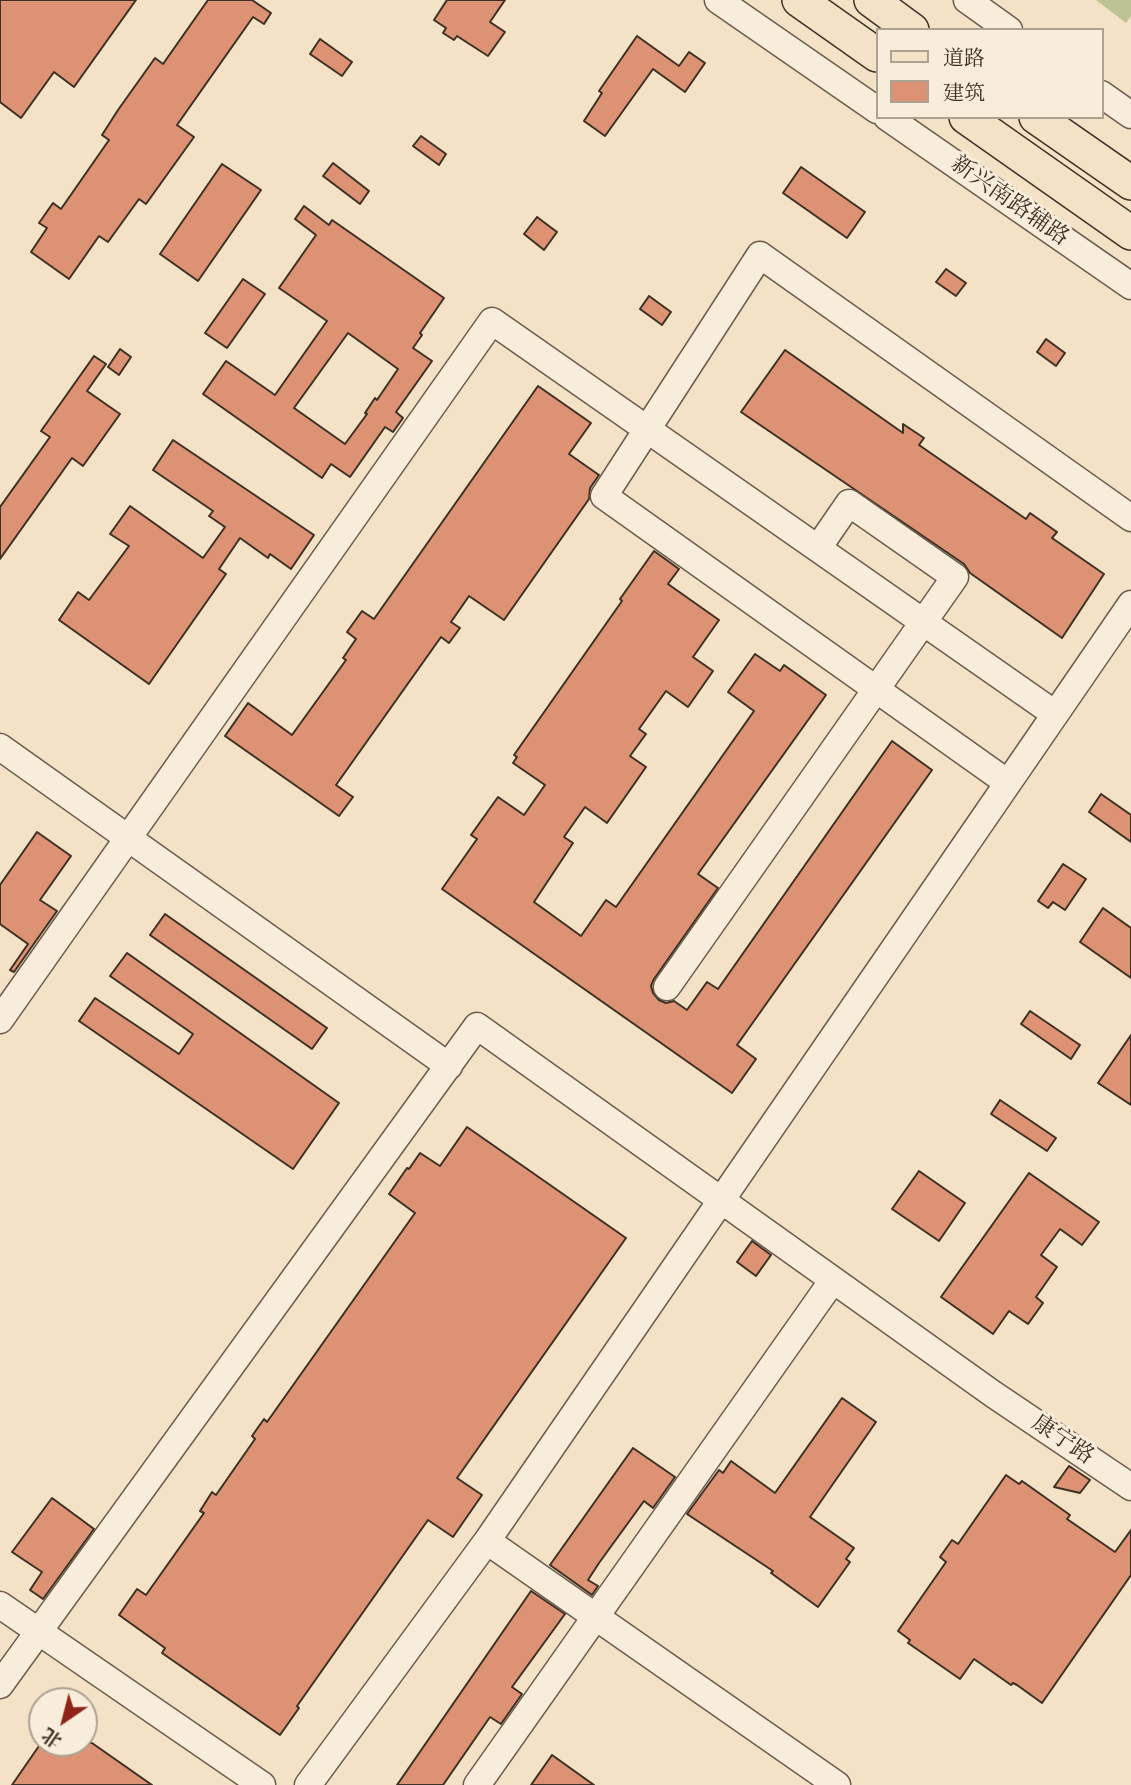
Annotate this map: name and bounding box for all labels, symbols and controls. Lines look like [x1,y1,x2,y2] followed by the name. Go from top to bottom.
[876,28,1103,119] legend
[943,45,985,72] text: 道路
[943,80,985,107] text: 建筑
[945,151,1073,253] street label: 新兴南路辅路
[1026,1410,1098,1472] street label: 康宁路
[28,1687,98,1757] north arrow
[37,1722,67,1753] text: 北

